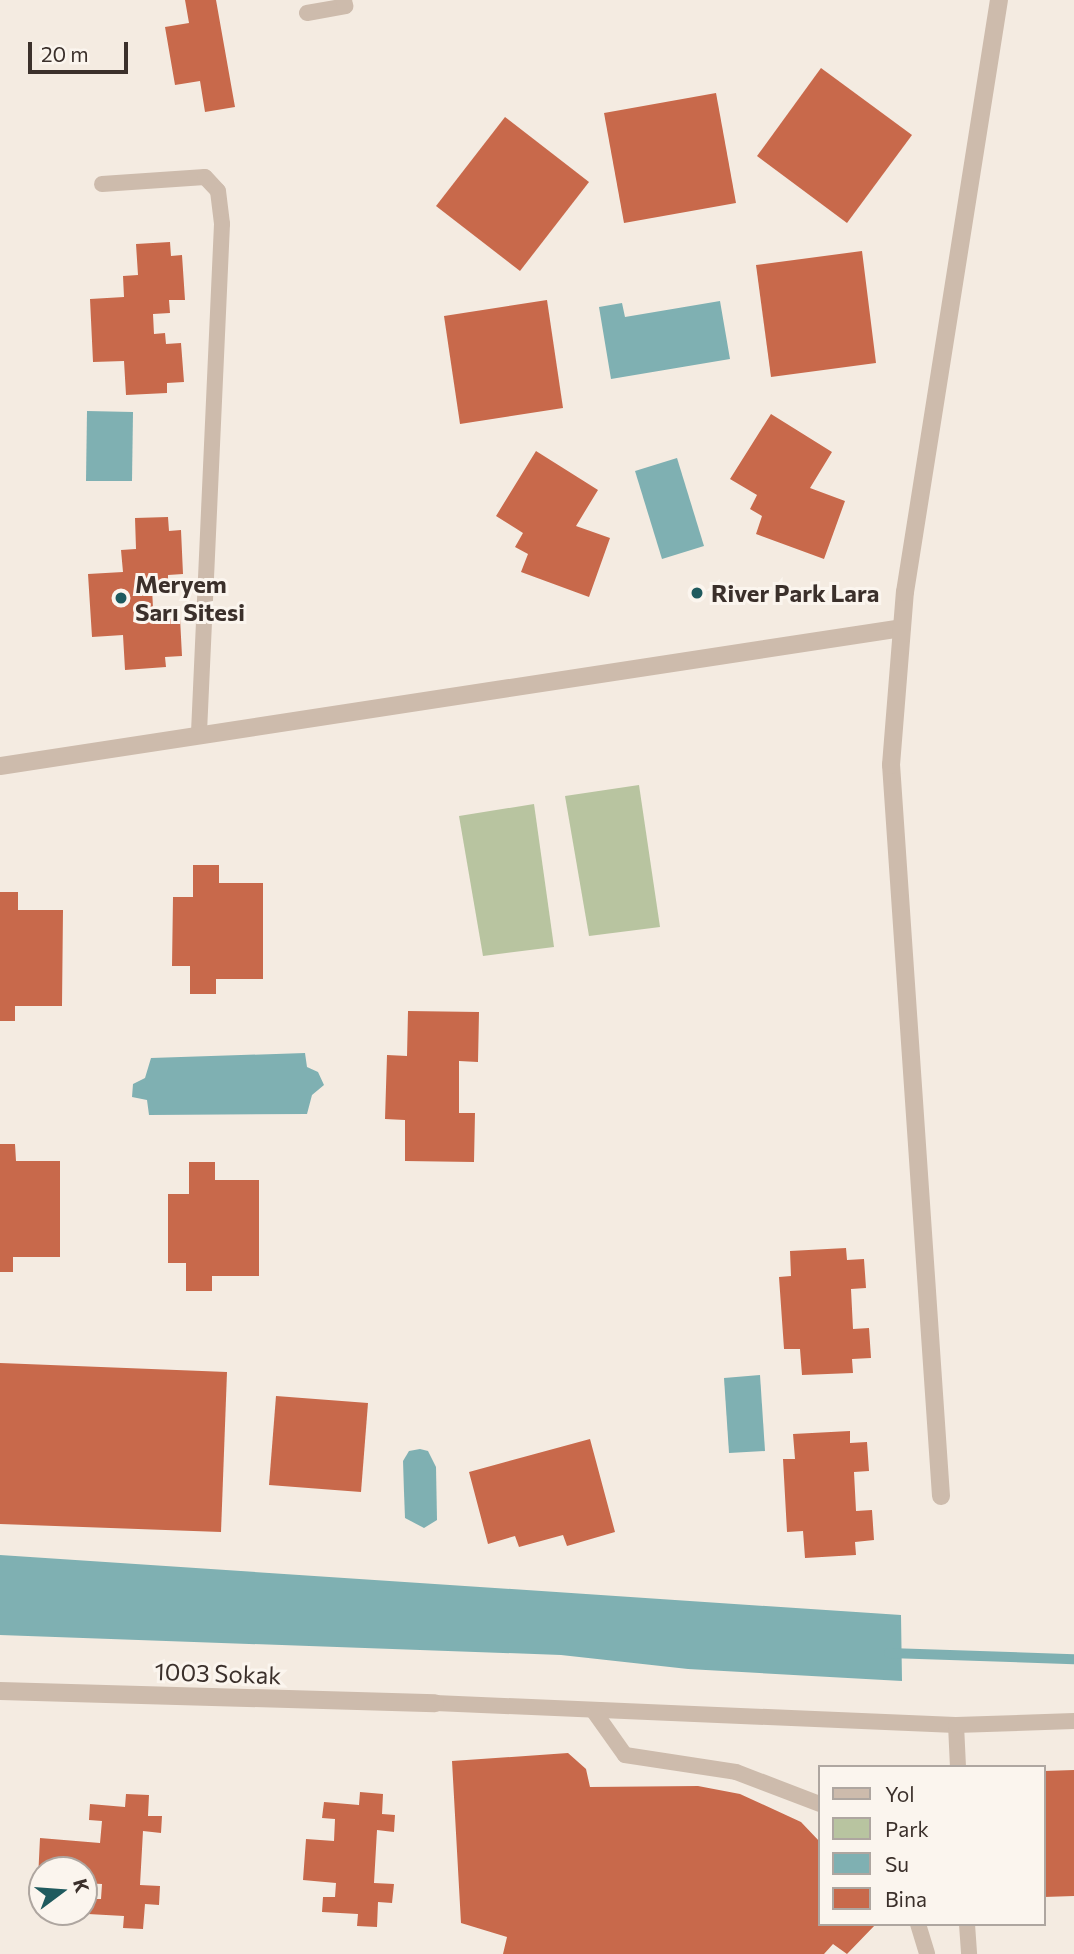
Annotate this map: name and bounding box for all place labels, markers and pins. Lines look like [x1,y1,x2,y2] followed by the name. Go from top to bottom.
[135,570,245,626] place label: Meryem Sarı Sitesi
[711,579,879,607] place label: River Park Lara
[689,585,705,601] marker: River Park Lara
[113,590,129,606] marker: Meryem Sarı Sitesi

